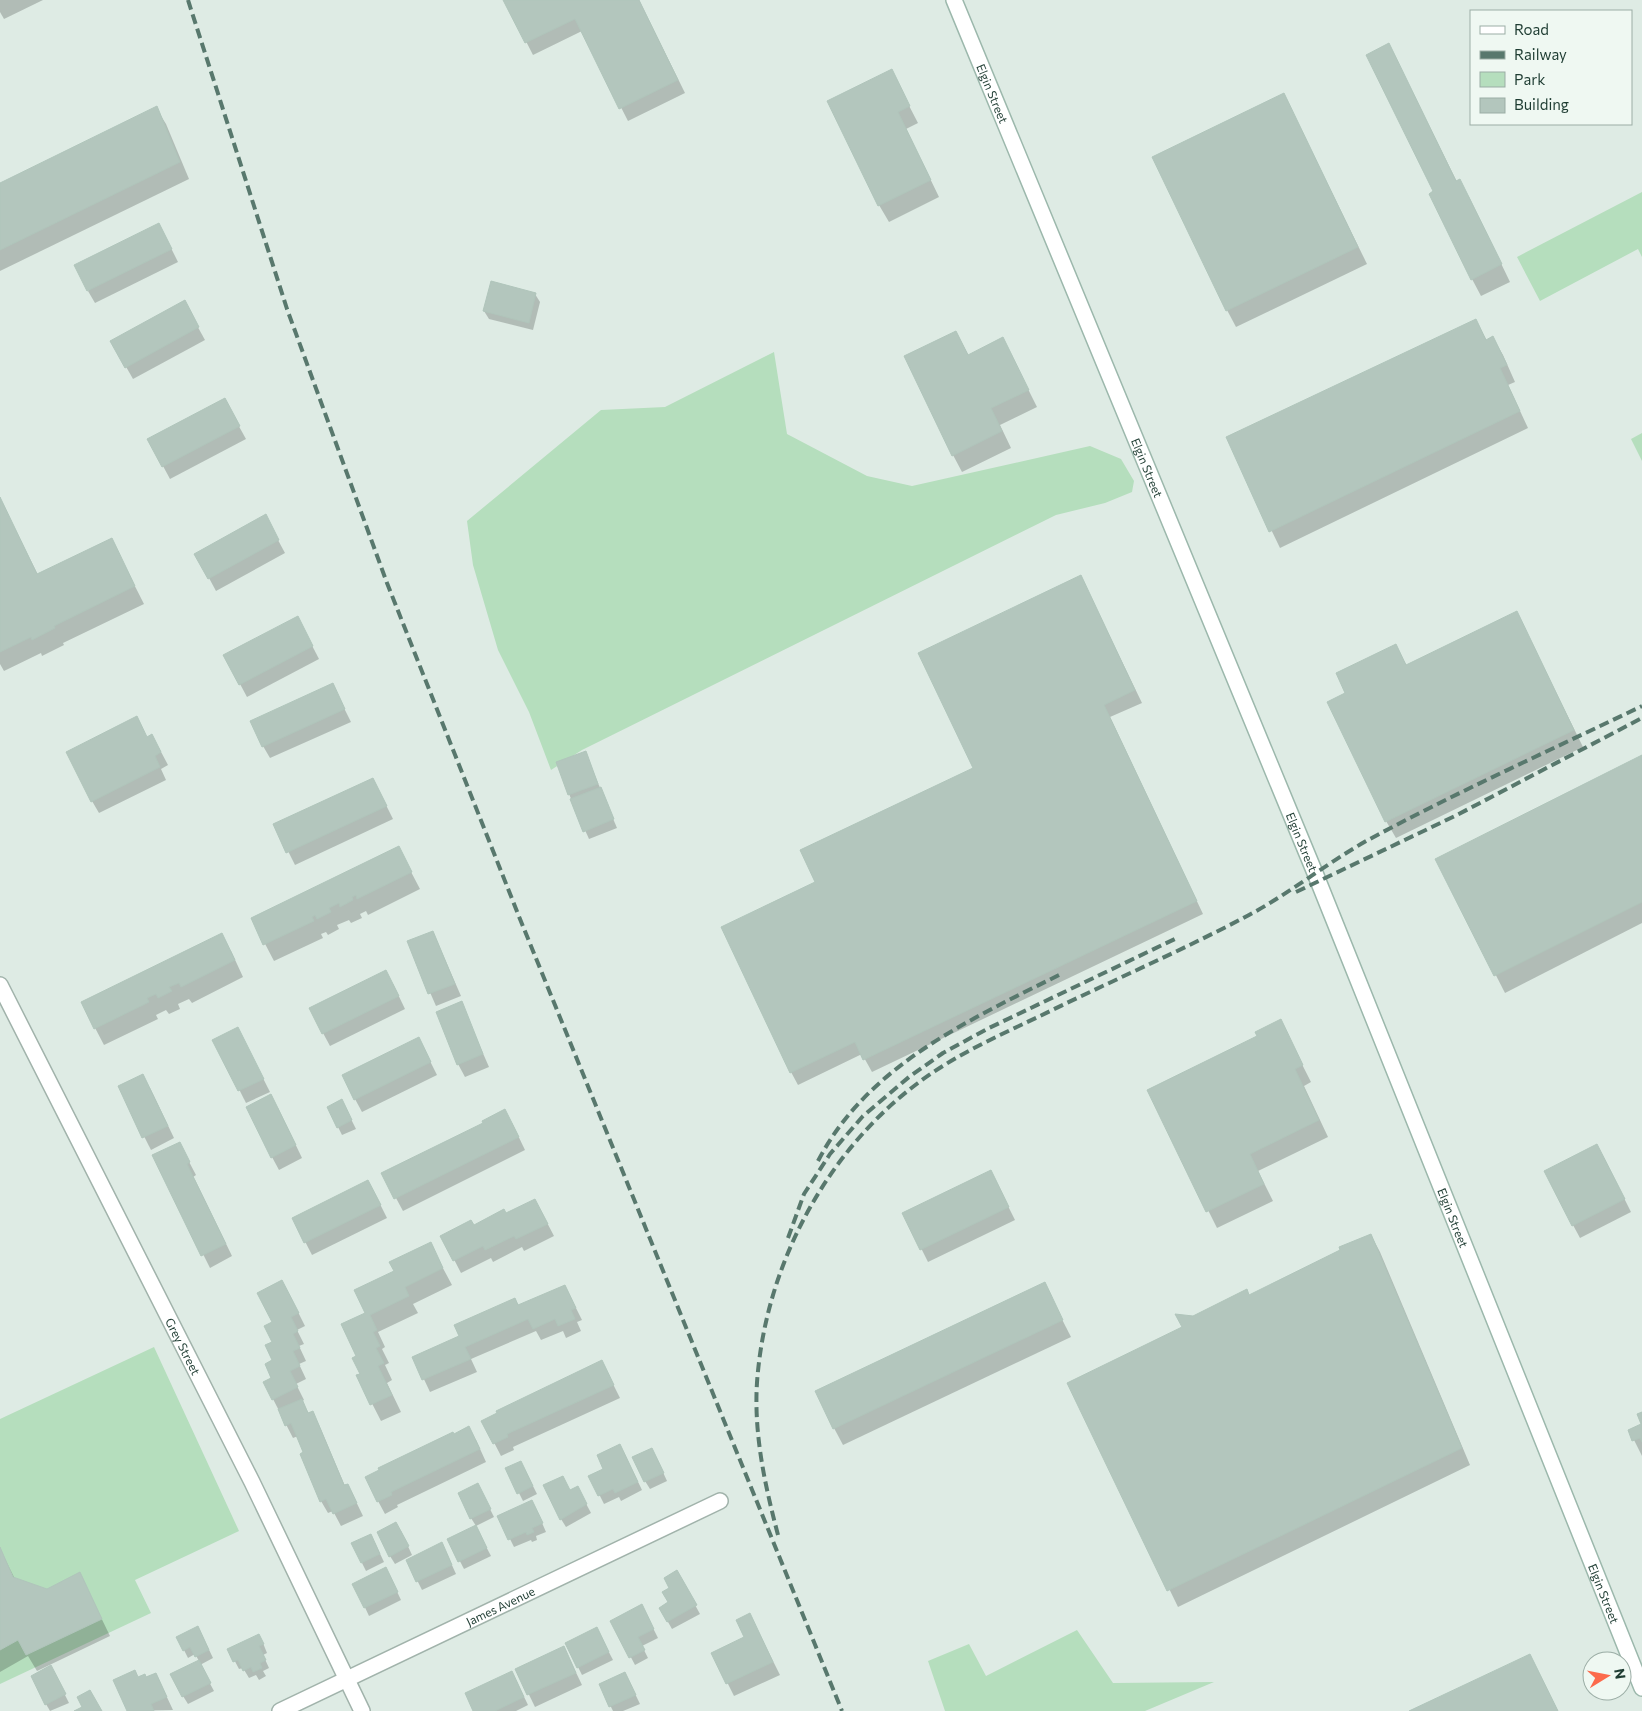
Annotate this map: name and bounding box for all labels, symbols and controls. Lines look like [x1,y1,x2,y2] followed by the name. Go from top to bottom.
[1470,10,1632,125] legend
[1514,20,1549,38] text: Road
[1514,45,1567,63] text: Railway
[974,62,1011,125] street label: Elgin Street
[1514,70,1545,88] text: Park
[1514,95,1569,113] text: Building
[1129,436,1166,499] street label: Elgin Street
[1284,810,1321,874] street label: Elgin Street
[1435,1186,1472,1249] street label: Elgin Street
[163,1315,203,1377] street label: Grey Street
[1586,1562,1622,1625] street label: Elgin Street
[464,1584,537,1629] street label: James Avenue
[1582,1651,1632,1701] north arrow
[1611,1667,1630,1680] text: N

